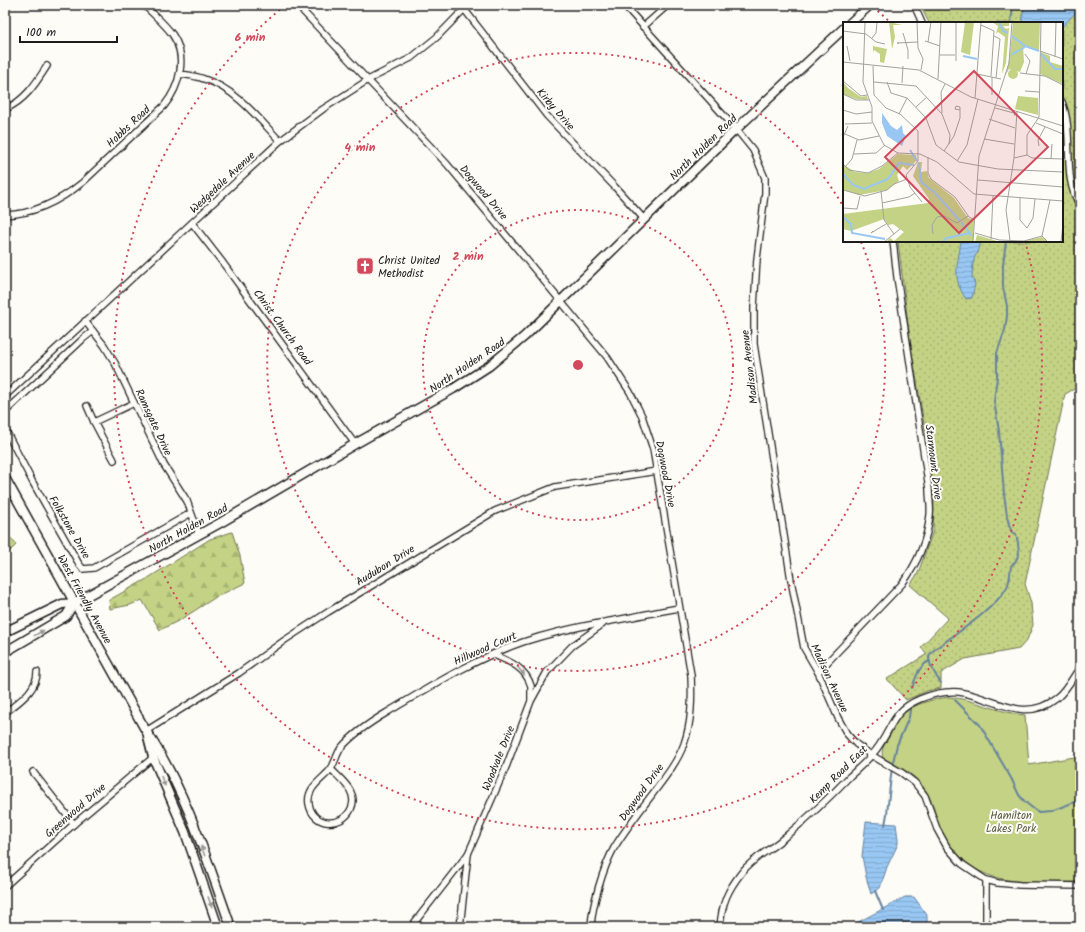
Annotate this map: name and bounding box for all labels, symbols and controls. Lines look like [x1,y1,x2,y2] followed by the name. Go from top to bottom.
[20,18,117,44] scale bar
[843,22,1063,242] inset map
[26,23,57,42] text: 100 m
[235,28,266,47] text: 6 min
[532,84,579,135] street label: Kirby Drive
[102,101,155,152] street label: Hobbs Road
[666,110,742,185] street label: North Holden Road
[345,138,376,157] text: 4 min
[186,147,260,218] street label: Wedgedale Avenue
[455,161,512,224] street label: Dogwood Drive
[452,247,484,266] text: 2 min
[378,252,440,283] place label: Christ United Methodist
[355,256,375,276] church icon: Christ United Methodist
[248,286,316,370] street label: Christ Church Road
[737,329,763,405] street label: Madison Avenue
[426,333,510,398] street label: North Holden Road
[571,358,585,372] centre of rings
[130,386,176,459] street label: Ramsgate Drive
[919,424,947,501] street label: Starmount Drive
[650,439,680,509] street label: Dogwood Drive
[44,492,95,563] street label: Folkstone Drive
[145,499,232,558] street label: North Holden Road
[352,541,419,591] street label: Audubon Drive
[52,551,116,648] street label: West Friendly Avenue
[451,627,521,671] street label: Hillwood Court
[33,629,45,636] one-way arrow
[805,641,853,716] street label: Madison Avenue
[516,666,525,676] one-way arrow
[478,723,520,794] street label: Woodvale Drive
[805,741,873,808] street label: Kemp Road East
[615,760,669,825] street label: Dogwood Drive
[160,775,166,786] one-way arrow
[41,779,110,843] street label: Greenwood Drive
[986,807,1037,838] park label: Hamilton Lakes Park
[200,844,206,856] one-way arrow
[207,897,213,909] one-way arrow

